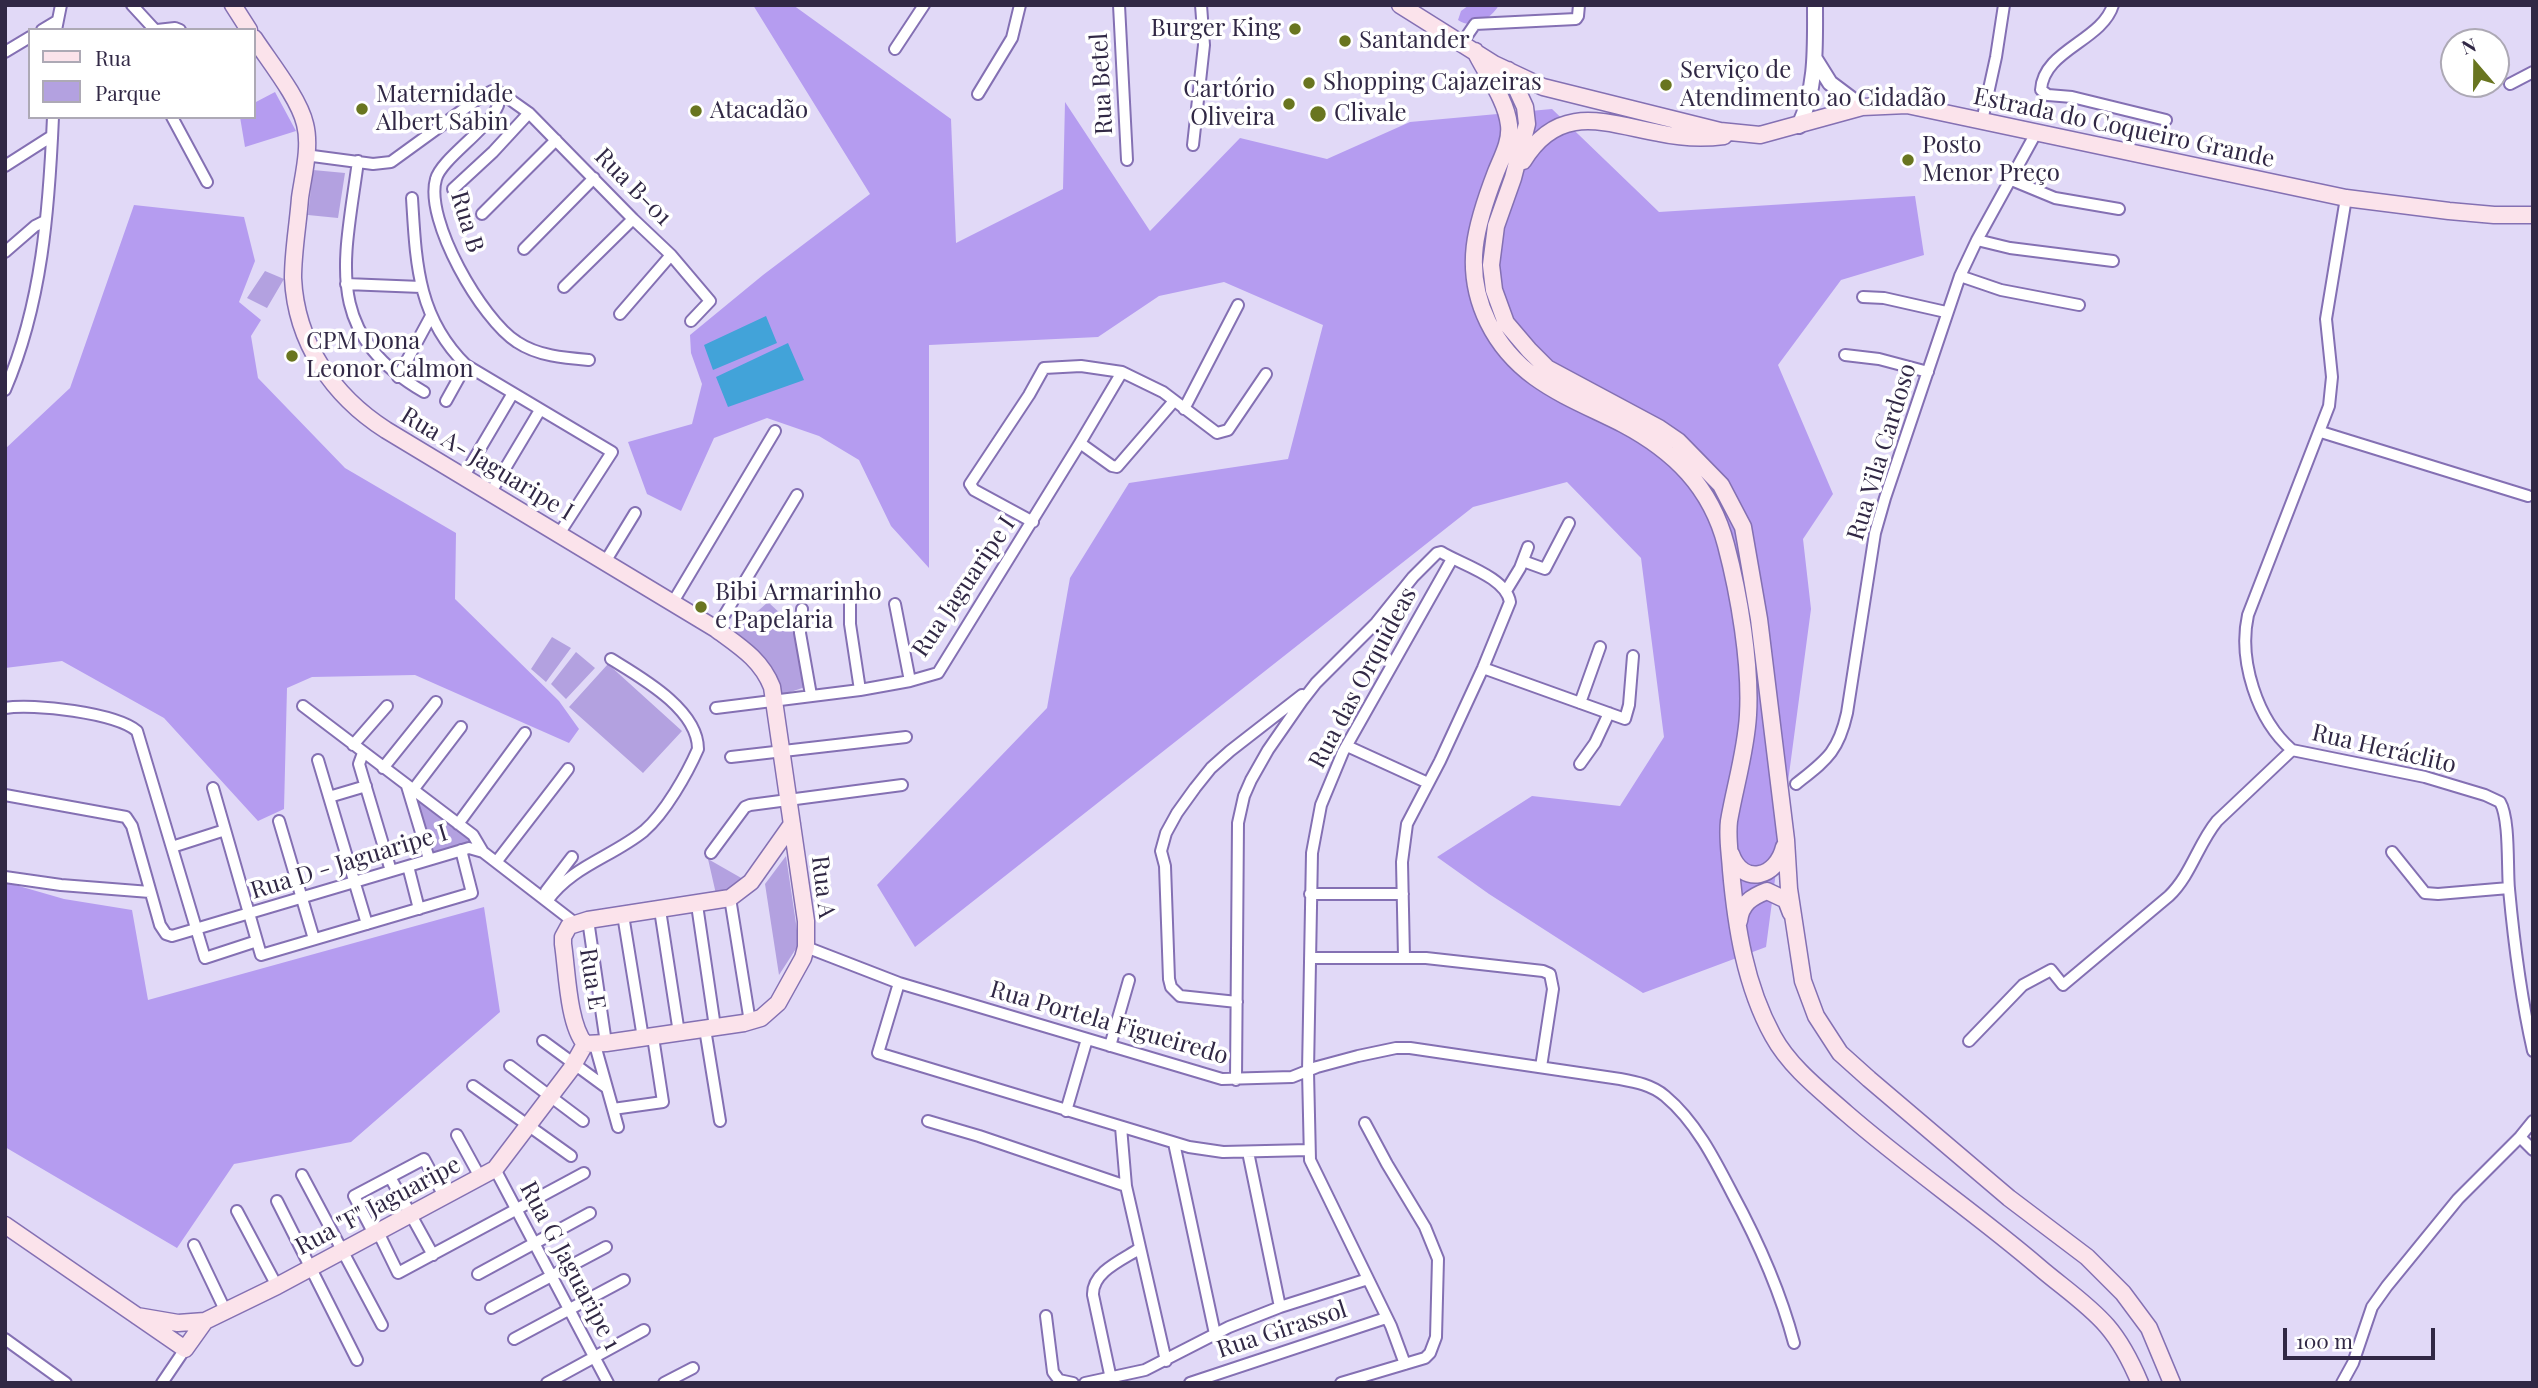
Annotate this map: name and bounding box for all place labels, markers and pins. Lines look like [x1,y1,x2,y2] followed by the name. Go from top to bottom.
[1151,15,1281,43] place label: Burger King
[1287,21,1303,37] marker: Burger King
[1359,27,1470,55] place label: Santander
[1337,33,1353,49] marker: Santander
[1680,57,1946,113] place label: Serviço de Atendimento ao Cidadão
[1323,69,1542,97] place label: Shopping Cajazeiras
[1301,75,1317,91] marker: Shopping Cajazeiras
[1183,76,1275,132] place label: Cartório Oliveira
[1658,77,1674,93] marker: Serviço de Atendimento ao Cidadão
[376,81,513,137] place label: Maternidade Albert Sabin
[1281,96,1297,112] marker: Cartório Oliveira
[710,97,808,125] place label: Atacadão
[1334,100,1407,128] place label: Clivale
[354,101,370,117] marker: Maternidade Albert Sabin
[688,103,704,119] marker: Atacadão
[1308,104,1328,124] marker: Clivale
[1922,132,2060,188] place label: Posto Menor Preço
[1900,152,1916,168] marker: Posto Menor Preço
[306,328,474,384] place label: CPM Dona Leonor Calmon
[284,348,300,364] marker: CPM Dona Leonor Calmon
[715,579,882,635] place label: Bibi Armarinho e Papelaria
[693,599,709,615] marker: Bibi Armarinho e Papelaria

